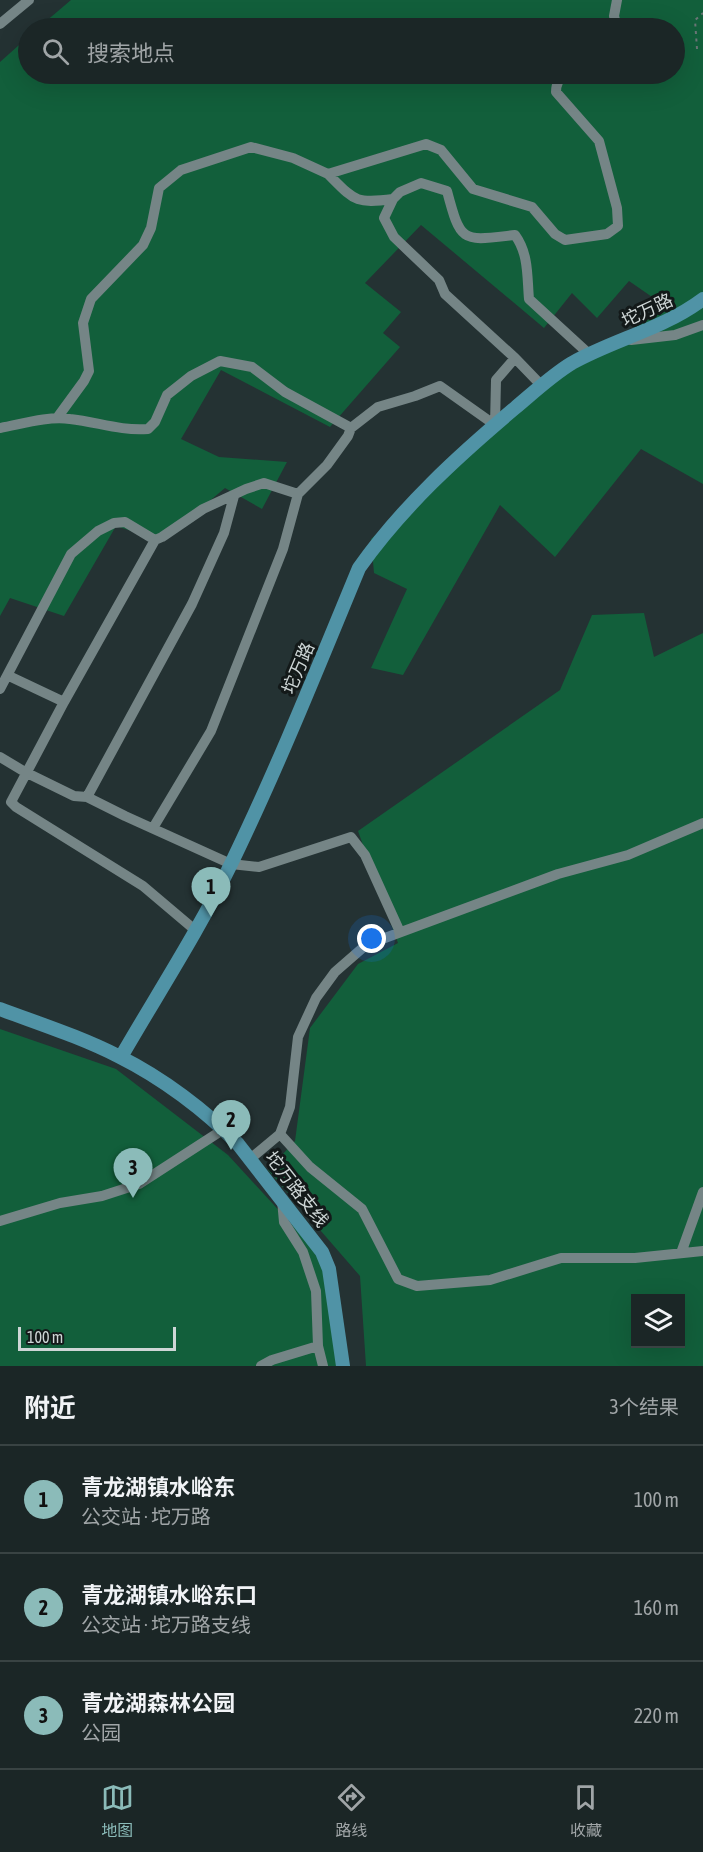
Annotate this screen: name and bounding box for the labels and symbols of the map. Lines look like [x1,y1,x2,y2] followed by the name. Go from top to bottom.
[618,289,676,331] street label: 坨万路
[278,639,318,697] street label: 坨万路
[192,868,230,917] pin: 1
[357,924,386,953] your location
[212,1100,250,1150] pin: 2
[261,1147,333,1231] street label: 坨万路支线
[114,1148,152,1198] pin: 3
[18,1324,176,1352] scale bar

